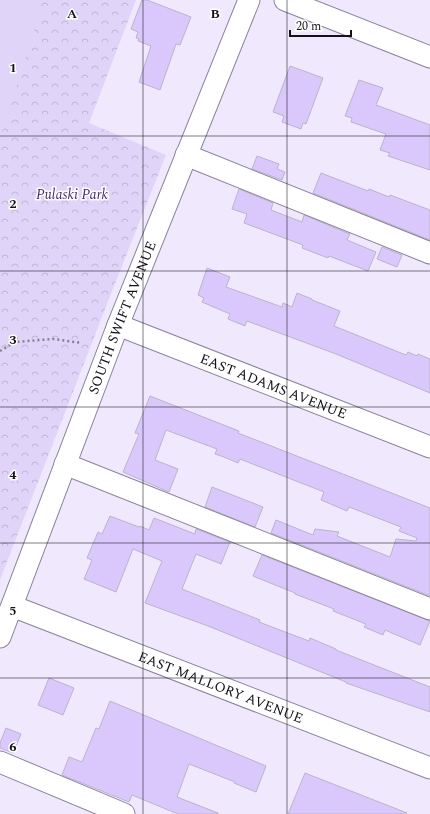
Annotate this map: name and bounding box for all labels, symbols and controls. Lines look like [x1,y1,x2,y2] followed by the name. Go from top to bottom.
[67,4,77,24] text: A
[210,4,220,24] text: B
[290,12,351,38] scale bar
[296,17,321,36] text: 20 m
[9,58,17,78] text: 1
[36,184,108,205] park label: Pulaski Park
[9,194,17,214] text: 2
[82,238,161,397] street label: SOUTH SWIFT AVENUE
[9,330,17,350] text: 3
[197,348,350,424] street label: EAST ADAMS AVENUE
[9,465,17,485] text: 4
[9,601,17,621] text: 5
[135,645,306,728] street label: EAST MALLORY AVENUE
[9,737,17,757] text: 6

